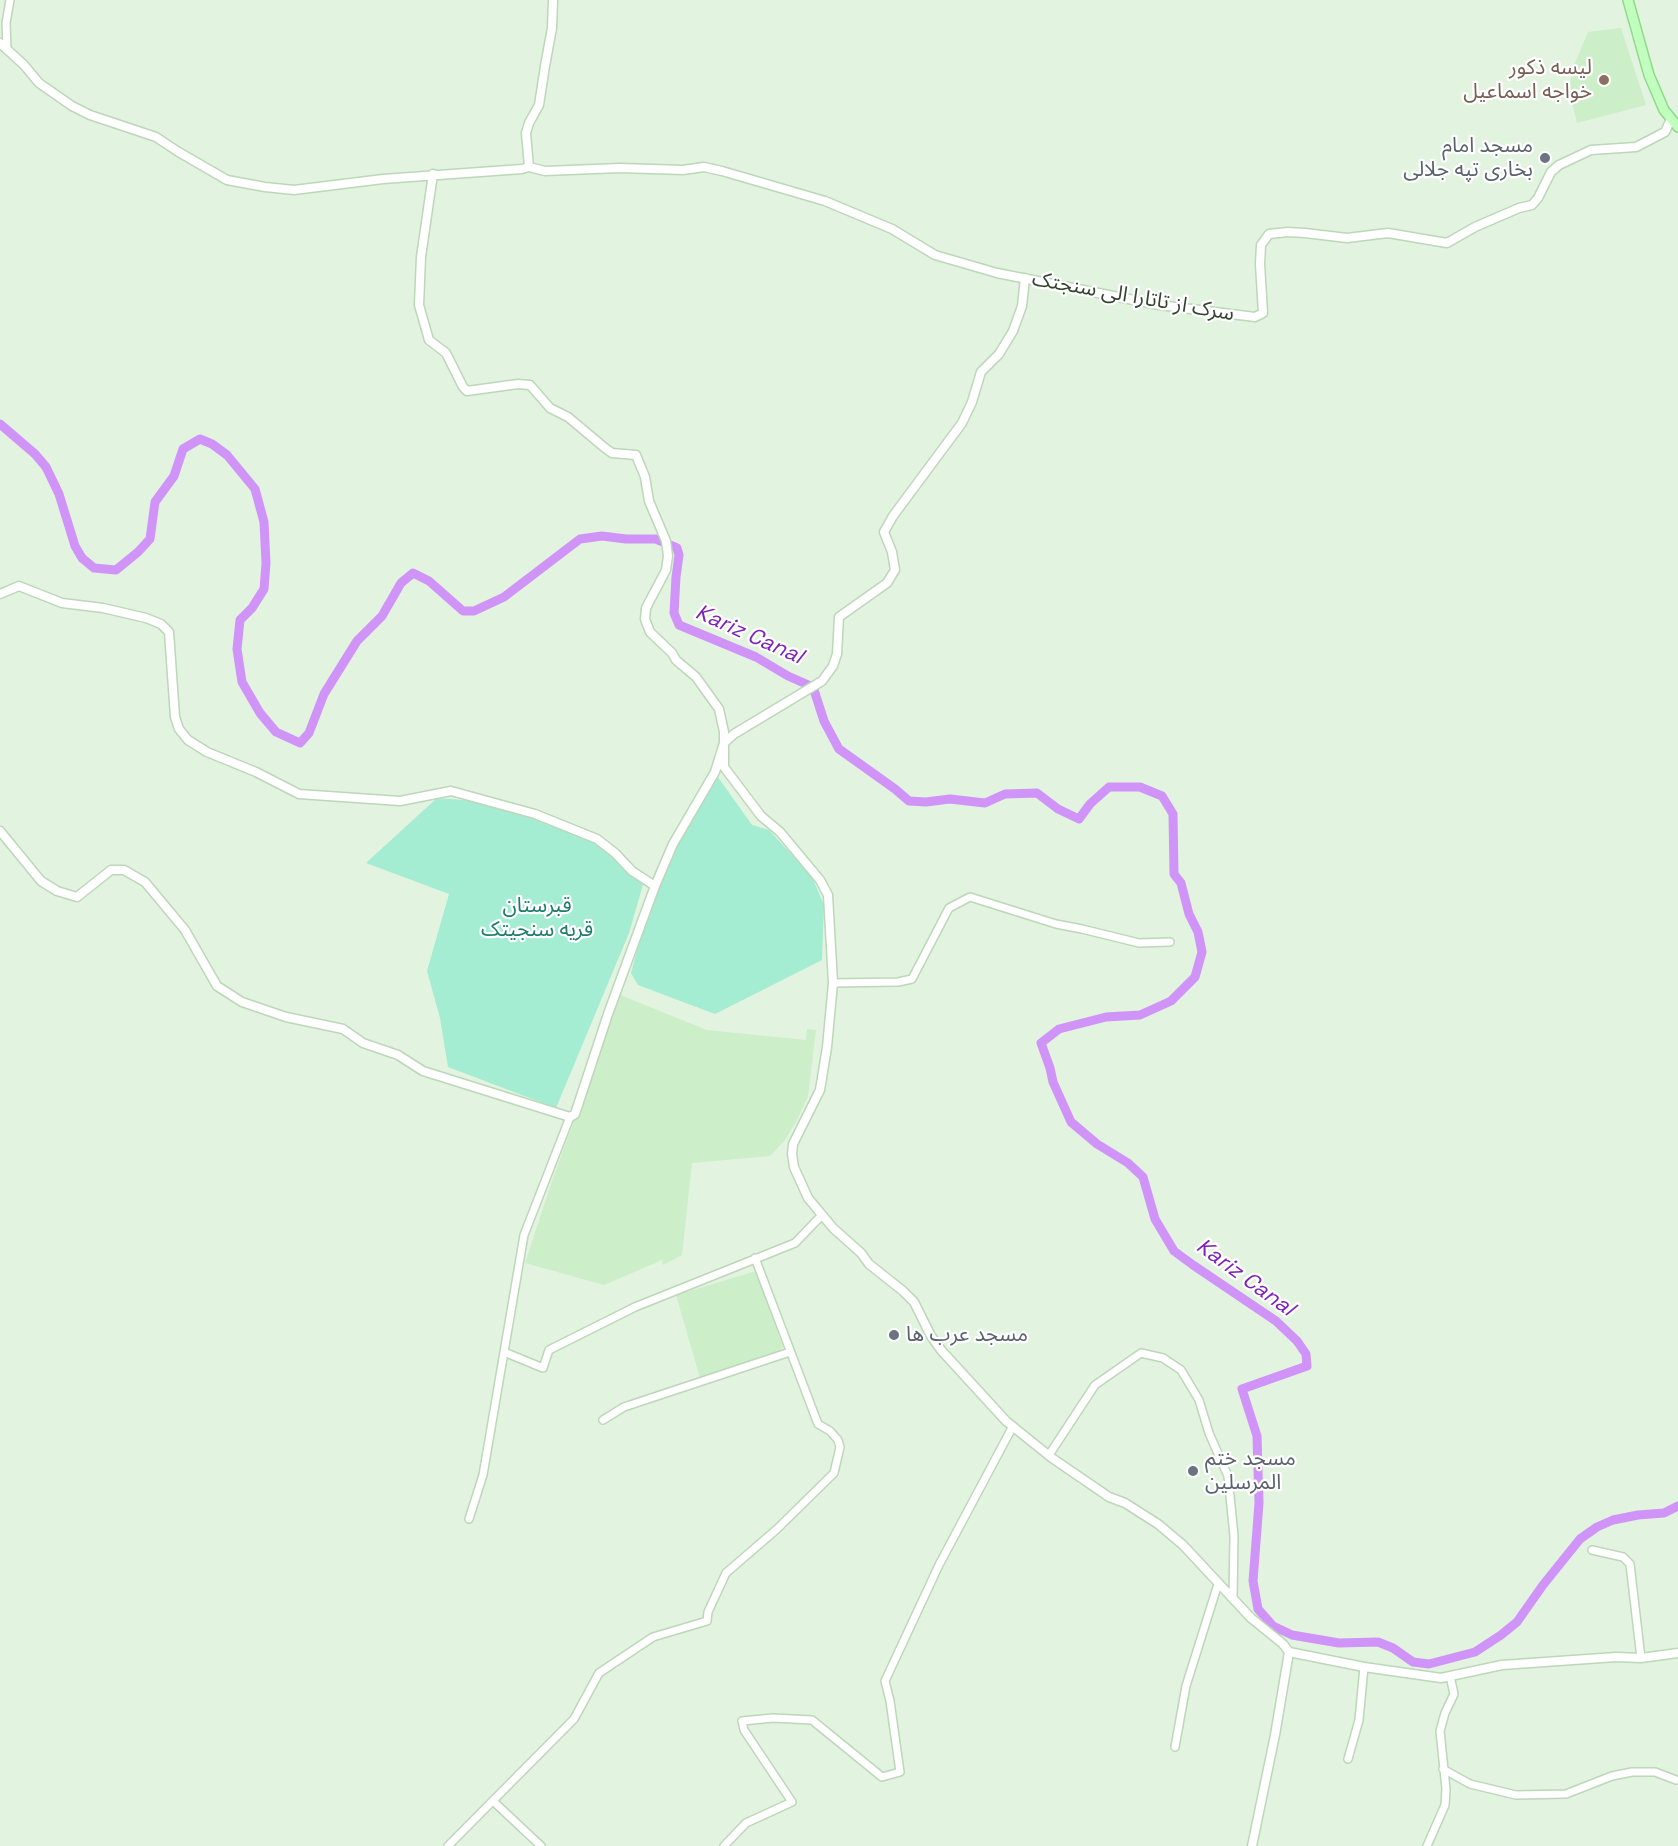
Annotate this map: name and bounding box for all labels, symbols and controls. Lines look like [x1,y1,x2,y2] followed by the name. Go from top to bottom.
[1463,55,1592,105] place label: لیسه ذکور خواجه اسماعیل
[1597,73,1611,87] marker: لیسه ذکور خواجه اسماعیل
[1403,133,1533,183] place label: مسجد امام بخاری تپه جلالی
[1538,151,1552,165] marker: مسجد امام بخاری تپه جلالی
[1030,267,1236,327] street label: سرک از تاتارا الی سنجتک
[691,600,807,670] water label: Kariz Canal
[481,893,593,943] park label: قبرستان قریه سنجیتک
[1191,1233,1299,1323] water label: Kariz Canal
[906,1322,1028,1348] place label: مسجد عرب ها
[887,1328,901,1342] marker: مسجد عرب ها
[1205,1446,1296,1496] place label: مسجد ختم المرسلین
[1186,1464,1200,1478] marker: مسجد ختم المرسلین

